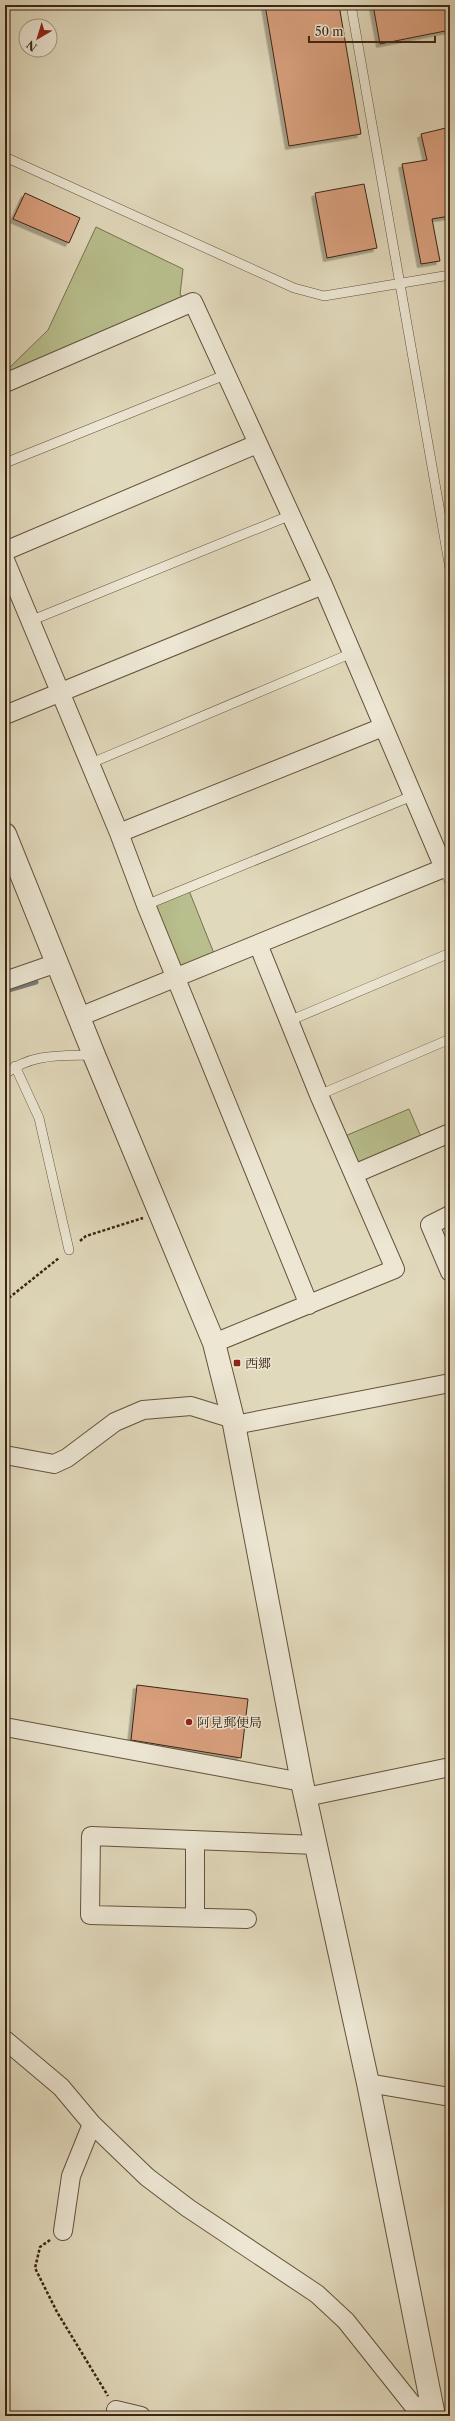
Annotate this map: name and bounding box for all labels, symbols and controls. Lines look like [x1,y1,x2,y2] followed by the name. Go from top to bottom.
[18,18,58,58] north arrow
[309,18,435,44] scale bar
[315,24,344,39] text: 50 m
[23,37,40,54] text: N
[245,1355,271,1371] place label: 西郷
[232,1358,242,1368] marker: 西郷
[197,1714,262,1730] place label: 阿見郵便局
[184,1717,194,1727] marker: 阿見郵便局

